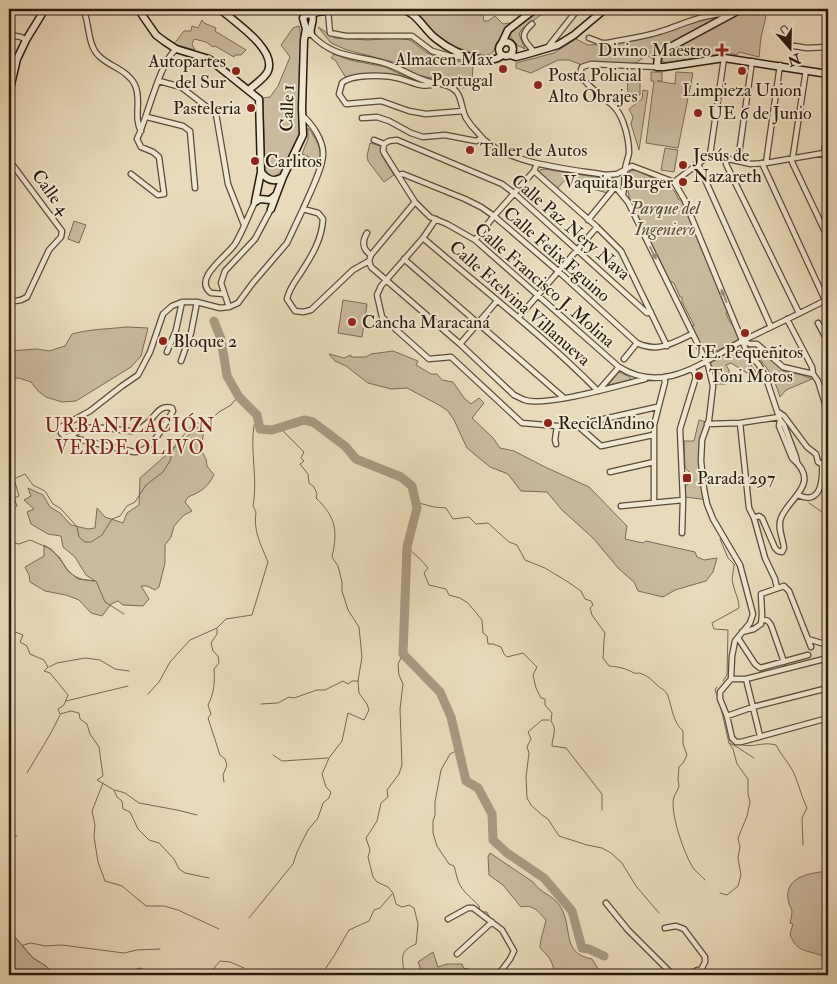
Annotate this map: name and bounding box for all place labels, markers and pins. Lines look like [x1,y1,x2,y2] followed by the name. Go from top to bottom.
[598,39,711,62] place label: Divino Maestro
[715,43,729,57] marker: Divino Maestro
[394,48,493,92] place label: Almacen Max Portugal
[147,50,226,94] place label: Autopartes del Sur
[497,63,509,75] marker: Almacen Max Portugal
[547,64,642,108] place label: Posta Policial Alto Obrajes
[230,65,242,77] marker: Autopartes del Sur
[736,65,748,77] marker: Limpieza Union
[532,79,544,91] marker: Posta Policial Alto Obrajes
[682,79,802,102] place label: Limpieza Union
[173,97,242,120] place label: Pasteleria
[245,102,257,114] marker: Pasteleria
[708,102,812,125] place label: UE 6 de Junio
[692,107,704,119] marker: UE 6 de Junio
[480,139,587,162] place label: Taller de Autos
[464,144,476,156] marker: Taller de Autos
[692,144,762,188] place label: Jesús de Nazareth
[265,150,322,173] place label: Carlitos
[249,155,261,167] marker: Carlitos
[677,159,689,171] marker: Jesús de Nazareth
[563,171,673,194] place label: Vaquita Burger
[677,176,689,188] marker: Vaquita Burger
[362,311,490,334] place label: Cancha Maracaná
[346,316,358,328] marker: Cancha Maracaná
[739,327,751,339] marker: U.E. Pequeñitos
[173,330,237,353] place label: Bloque 2
[157,335,169,347] marker: Bloque 2
[687,341,803,364] place label: U.E. Pequeñitos
[709,365,793,388] place label: Toni Motos
[693,370,705,382] marker: Toni Motos
[558,412,655,435] place label: ReciclAndino
[542,417,554,429] marker: ReciclAndino
[697,467,775,490] place label: Parada 297
[681,472,693,484] marker: Parada 297

